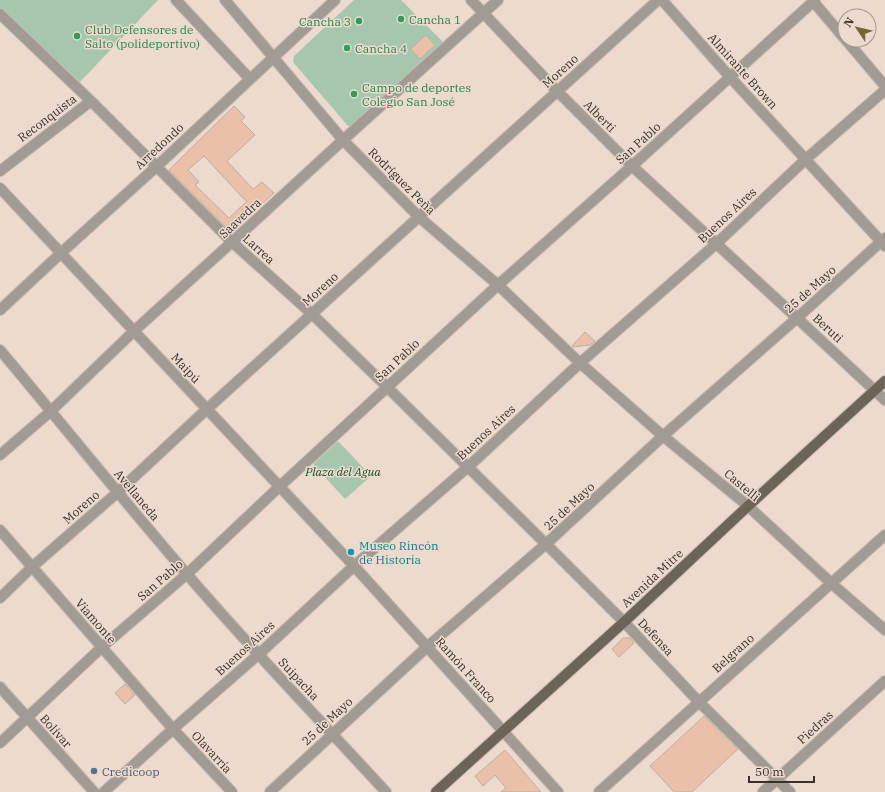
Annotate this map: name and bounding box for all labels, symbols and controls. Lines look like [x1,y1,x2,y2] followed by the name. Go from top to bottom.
[837,8,877,48] north arrow
[409,12,461,27] place label: Cancha 1
[299,14,351,29] place label: Cancha 3
[396,14,406,24] marker: Cancha 1
[841,14,857,30] text: N
[354,16,364,26] marker: Cancha 3
[85,22,200,51] place label: Club Defensores de Salto (polideportivo)
[705,30,781,112] street label: Almirante Brown
[72,31,82,41] marker: Club Defensores de Salto (polideportivo)
[355,41,407,56] place label: Cancha 4
[342,43,352,53] marker: Cancha 4
[539,51,581,91] street label: Moreno
[362,80,471,109] place label: Campo de deportes Colegio San José
[349,89,359,99] marker: Campo de deportes Colegio San José
[15,91,80,145] street label: Reconquista
[581,97,619,135] street label: Alberti
[131,119,187,172] street label: Arredondo
[612,119,664,167] street label: San Pablo
[365,144,439,218] street label: Rodríguez Peña
[695,184,759,246] street label: Buenos Aires
[216,194,264,241] street label: Saavedra
[240,231,278,267] street label: Larrea
[781,262,839,316] street label: 25 de Mayo
[299,269,341,309] street label: Moreno
[810,310,846,346] street label: Beruti
[372,335,423,384] street label: San Pablo
[168,350,204,387] street label: Maipú
[454,401,518,463] street label: Buenos Aires
[304,464,381,479] park label: Plaza del Agua
[111,466,163,524] street label: Avellaneda
[721,466,763,504] street label: Castelli
[541,479,598,533] street label: 25 de Mayo
[60,487,102,527] street label: Moreno
[359,538,439,567] place label: Museo Rincón de Historia
[618,546,686,610] street label: Avenida Mitre
[346,547,356,557] marker: Museo Rincón de Historia
[134,556,186,604] street label: San Pablo
[72,595,120,647] street label: Viamonte
[635,615,677,659] street label: Defensa
[212,617,278,678] street label: Buenos Aires
[709,630,757,676] street label: Belgrano
[433,634,499,706] street label: Ramón Franco
[276,655,323,704] street label: Suipacha
[299,694,356,748] street label: 25 de Mayo
[794,707,836,747] street label: Piedras
[37,711,76,752] street label: Bolívar
[189,728,236,777] street label: Olavarría
[749,758,814,784] scale bar
[102,764,160,779] place label: Credicoop
[755,764,784,779] text: 50 m
[89,766,99,776] marker: Credicoop

